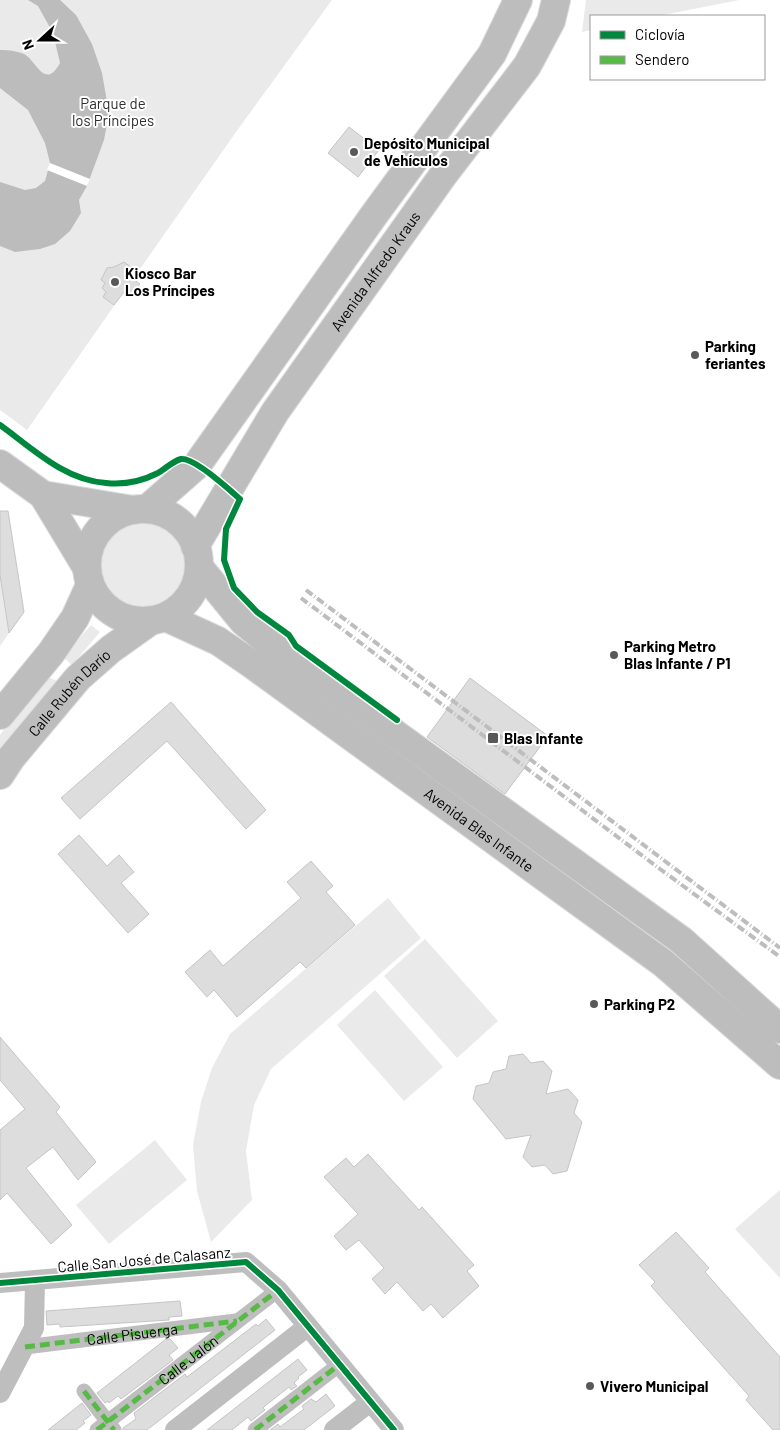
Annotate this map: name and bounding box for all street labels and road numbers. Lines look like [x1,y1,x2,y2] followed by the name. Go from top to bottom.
[326,208,424,334] street label: Avenida Alfredo Kraus
[24,645,114,740] street label: Calle Rubén Darío
[421,784,538,875] street label: Avenida Blas Infante
[57,1242,232,1276] street label: Calle San José de Calasanz
[86,1319,179,1348] street label: Calle Pisuerga
[155,1331,221,1388] street label: Calle Jalón

